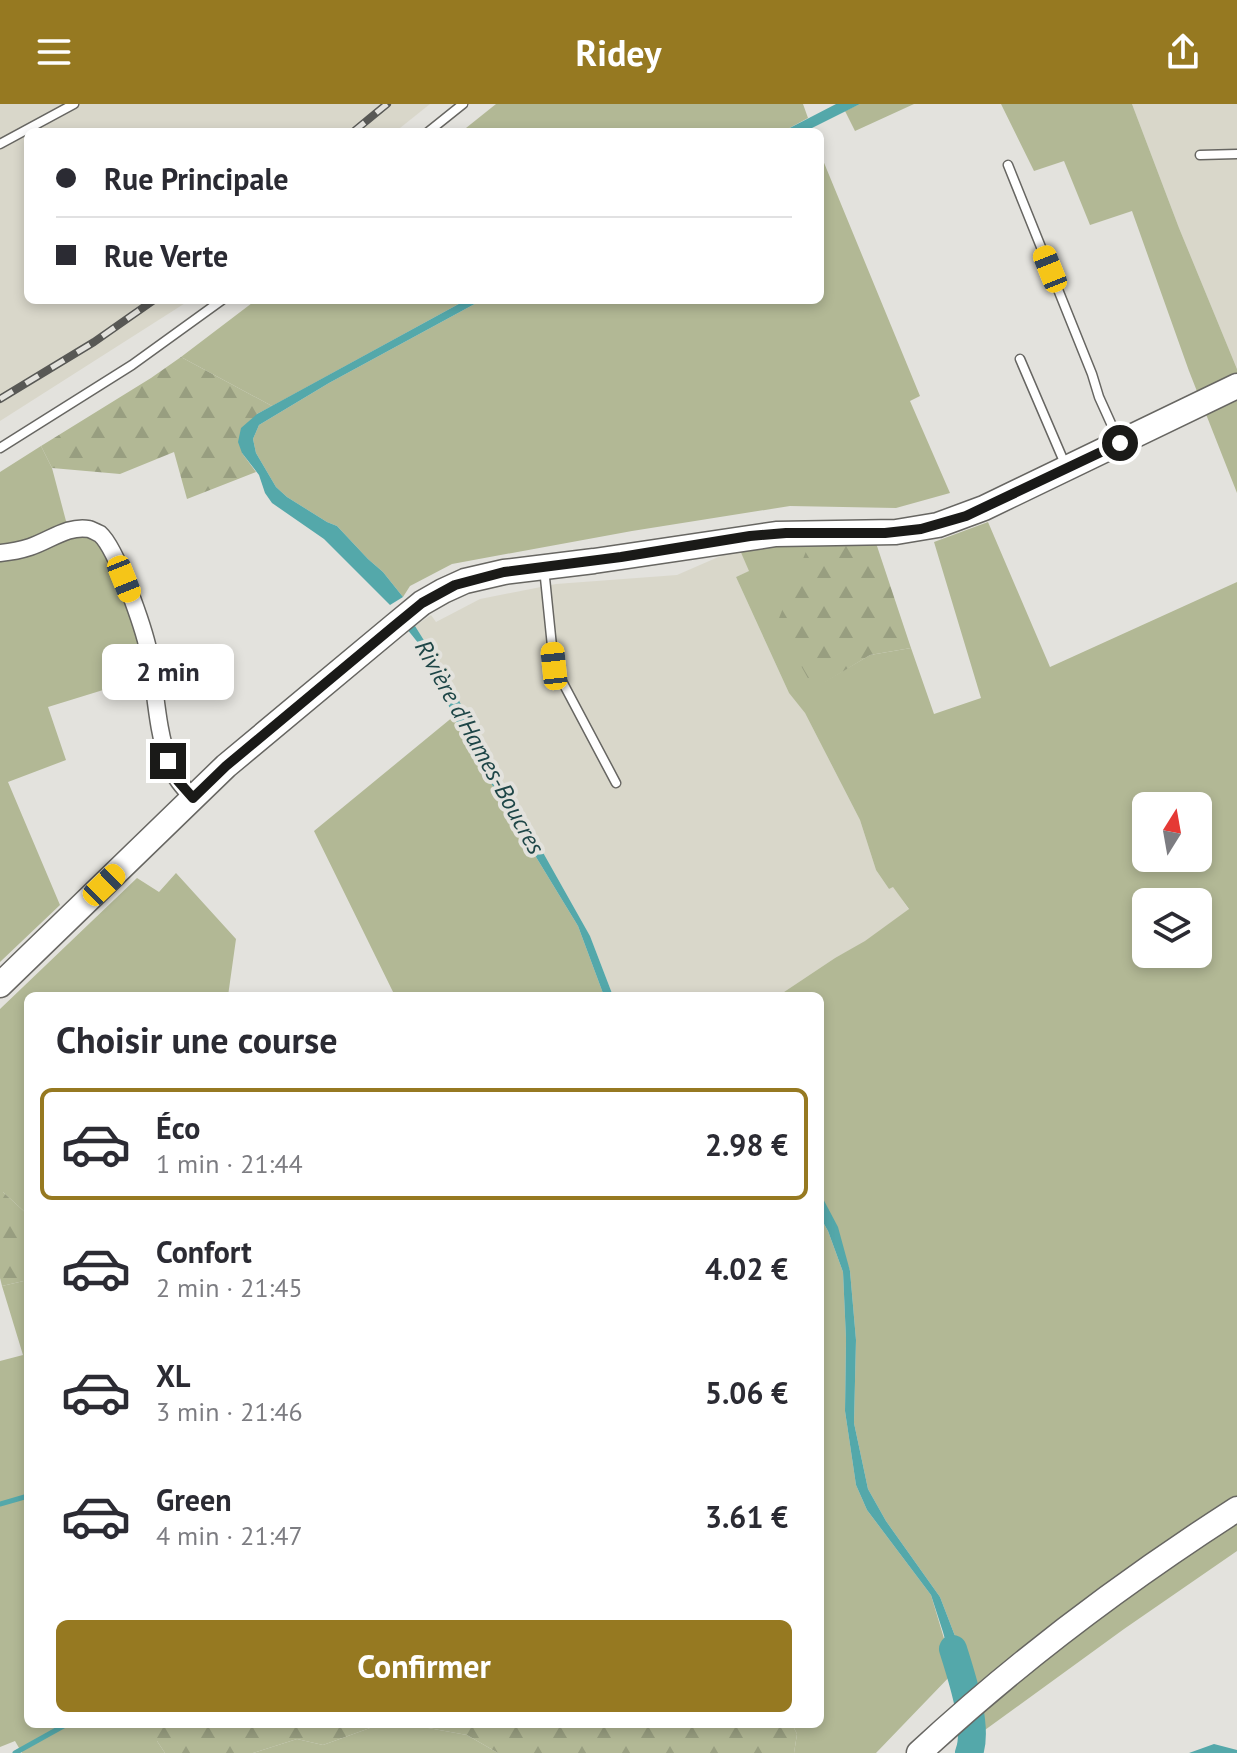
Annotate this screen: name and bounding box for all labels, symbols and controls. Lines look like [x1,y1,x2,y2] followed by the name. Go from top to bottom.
[576,29,661,76] text: Ridey
[32,30,76,74] icon: menu
[1161,30,1205,74] icon: share
[104,159,288,198] text: Rue Principale
[104,236,228,275] text: Rue Verte
[1030,242,1070,296] car
[1102,425,1138,461] route start
[104,552,144,606] car
[408,634,552,860] water label: Rivière d'Hames-Boucres
[540,641,568,691] car
[102,645,234,701] callout: 2 min
[136,655,200,688] text: 2 min
[150,743,186,779] route end
[1132,792,1212,872] north arrow
[1132,792,1212,968] map controls
[78,860,130,910] car
[1132,888,1212,968] button: layers
[56,1016,338,1063] text: Choisir une course
[60,1108,132,1180] icon: car
[156,1108,200,1147] text: Éco
[705,1125,788,1164] text: 2.98 €
[156,1147,303,1180] text: 1 min · 21:44
[60,1232,132,1304] icon: car
[156,1232,252,1271] text: Confort
[705,1249,788,1288] text: 4.02 €
[156,1271,303,1304] text: 2 min · 21:45
[60,1356,132,1428] icon: car
[156,1356,190,1395] text: XL
[705,1373,788,1412] text: 5.06 €
[156,1395,303,1428] text: 3 min · 21:46
[60,1480,132,1552] icon: car
[156,1480,231,1519] text: Green
[705,1497,788,1536] text: 3.61 €
[156,1519,303,1552] text: 4 min · 21:47
[56,1620,792,1712] button: Confirmer

